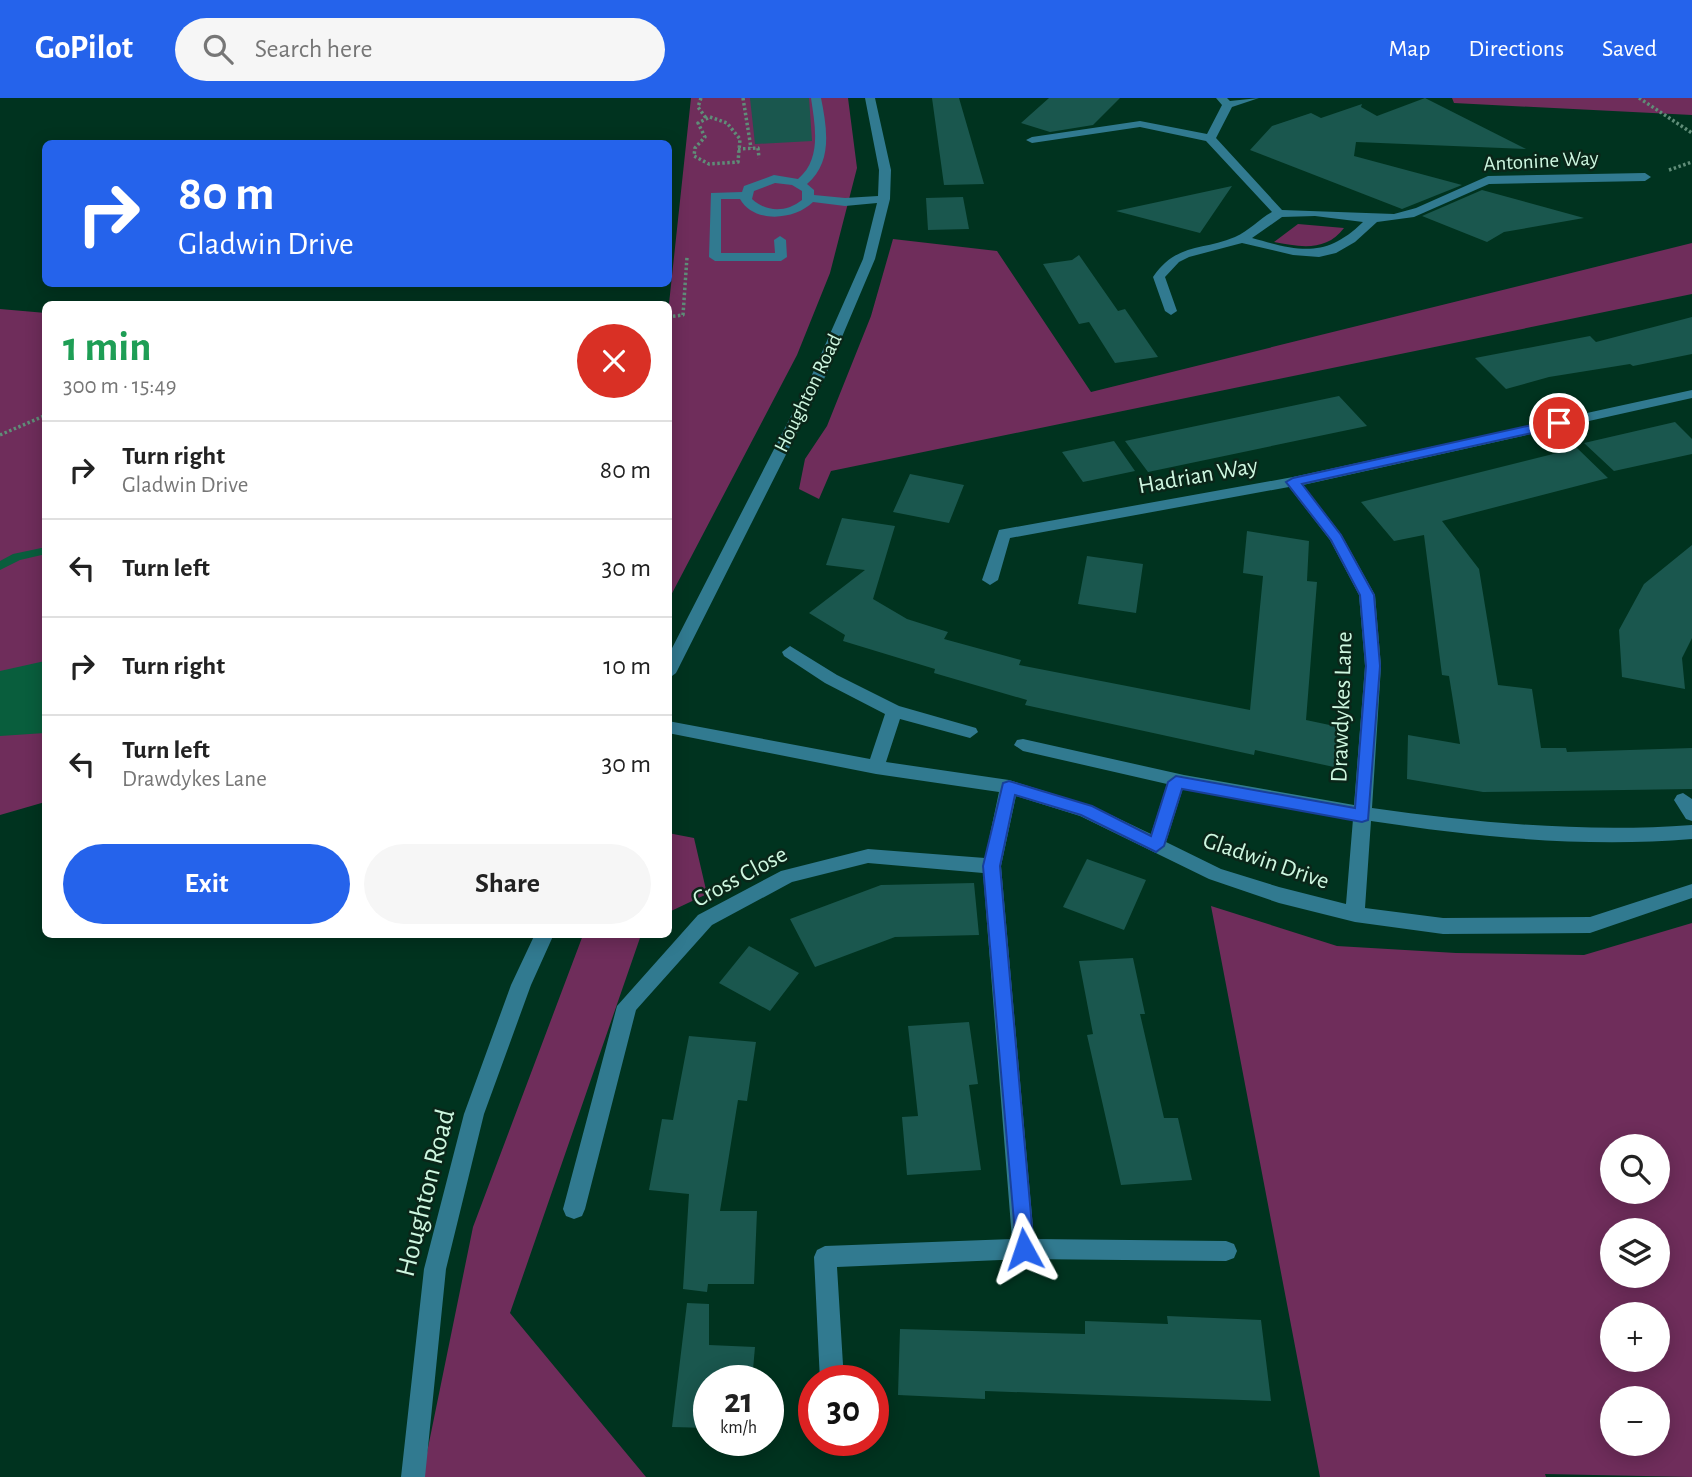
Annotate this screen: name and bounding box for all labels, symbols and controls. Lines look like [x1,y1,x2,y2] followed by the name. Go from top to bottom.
[175,18,665,81] search box
[199,30,237,68] icon: search
[35,32,133,65] text: GoPilot
[255,36,372,62] text: Search here
[1388,37,1430,61] text: Map
[1468,37,1564,61] text: Directions
[1602,37,1657,61] text: Saved
[1483,147,1599,174] street label: Antonine Way
[63,168,154,259] icon: right
[178,170,275,219] text: 80 m
[178,228,354,260] text: Gladwin Drive
[577,324,651,398] button: close
[63,326,152,368] text: 1 min
[770,330,846,455] street label: Houghton Road
[63,375,176,398] text: 300 m · 15:49
[1529,393,1589,453] pin
[1540,404,1578,442] icon: arrive
[122,443,225,469] text: Turn right
[63,451,101,489] icon: right
[1136,454,1260,498] street label: Hadrian Way
[600,457,651,483] text: 80 m
[122,474,248,497] text: Gladwin Drive
[63,549,101,587] icon: left
[122,555,210,581] text: Turn left
[601,555,651,581] text: 30 m
[1327,631,1357,783] street label: Drawdykes Lane
[63,647,101,685] icon: right
[122,653,225,679] text: Turn right
[603,653,651,679] text: 10 m
[122,737,210,763] text: Turn left
[63,745,101,783] icon: left
[601,751,651,777] text: 30 m
[122,768,267,791] text: Drawdykes Lane
[1200,828,1332,894] street label: Gladwin Drive
[689,842,791,912] street label: Cross Close
[63,844,350,924] button: Exit
[364,844,651,924] button: Share
[392,1106,460,1280] street label: Houghton Road
[1600,1134,1670,1456] map controls
[1600,1134,1670,1204] button: search
[987,1212,1061,1286] position arrow
[1600,1218,1670,1288] button: layers
[1600,1302,1670,1372] button: +
[798,1365,889,1456] speed limit sign: 30
[724,1384,753,1419] text: 21
[1600,1386,1670,1456] button: −
[720,1419,757,1437] text: km/h

